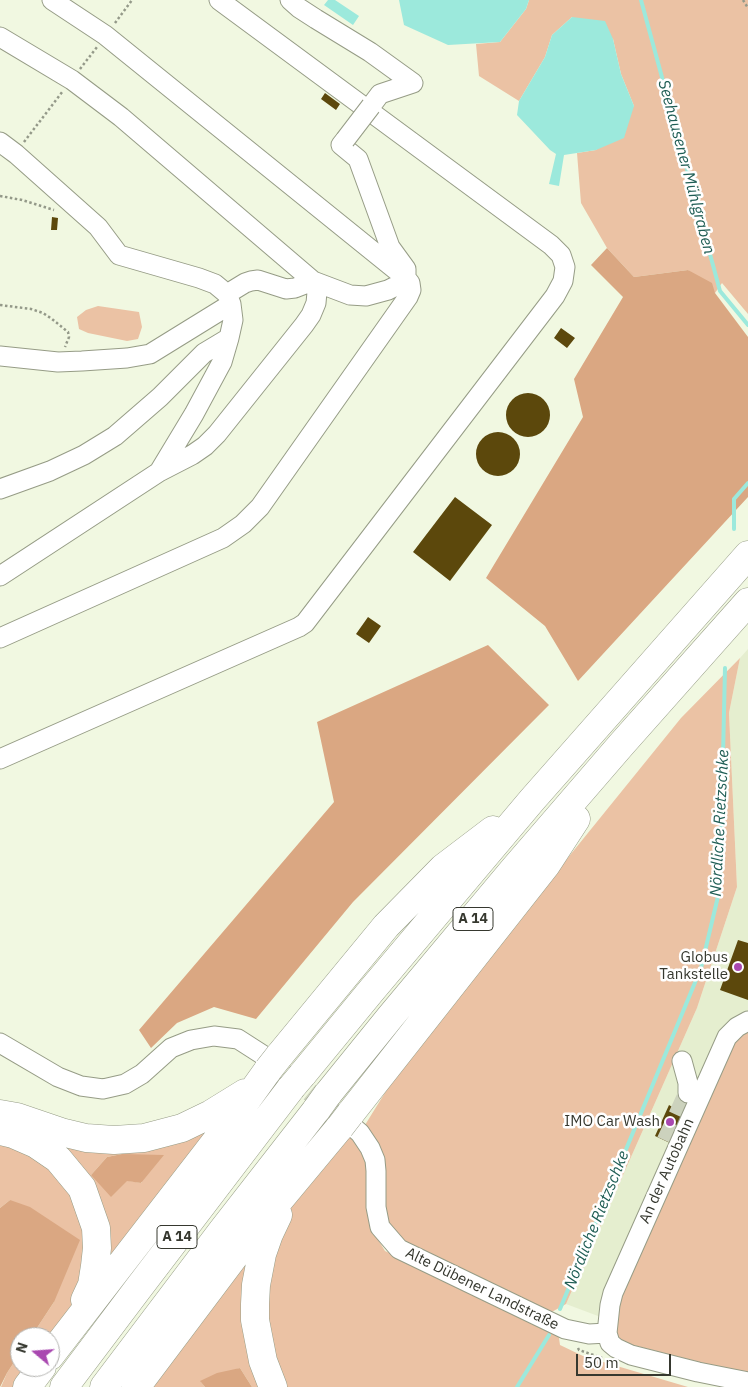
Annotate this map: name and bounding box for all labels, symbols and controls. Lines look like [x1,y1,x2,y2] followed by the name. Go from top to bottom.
[653,78,719,256] water label: Seehausener Mühlgraben
[707,749,733,897] water label: Nördliche Rietzschke
[453,908,493,931] road number: A 14
[659,949,728,984] place label: Globus Tankstelle
[732,961,744,973] marker: Globus Tankstelle
[564,1113,660,1131] place label: IMO Car Wash
[636,1116,698,1226] street label: An der Autobahn
[664,1116,676,1128] marker: IMO Car Wash
[561,1148,633,1292] water label: Nördliche Rietzschke
[157,1226,197,1248] road number: A 14
[402,1244,562,1334] street label: Alte Dübener Landstraße
[10,1327,60,1377] north arrow
[12,1340,32,1355] text: N
[578,1344,673,1376] scale bar
[584,1353,619,1372] text: 50 m

